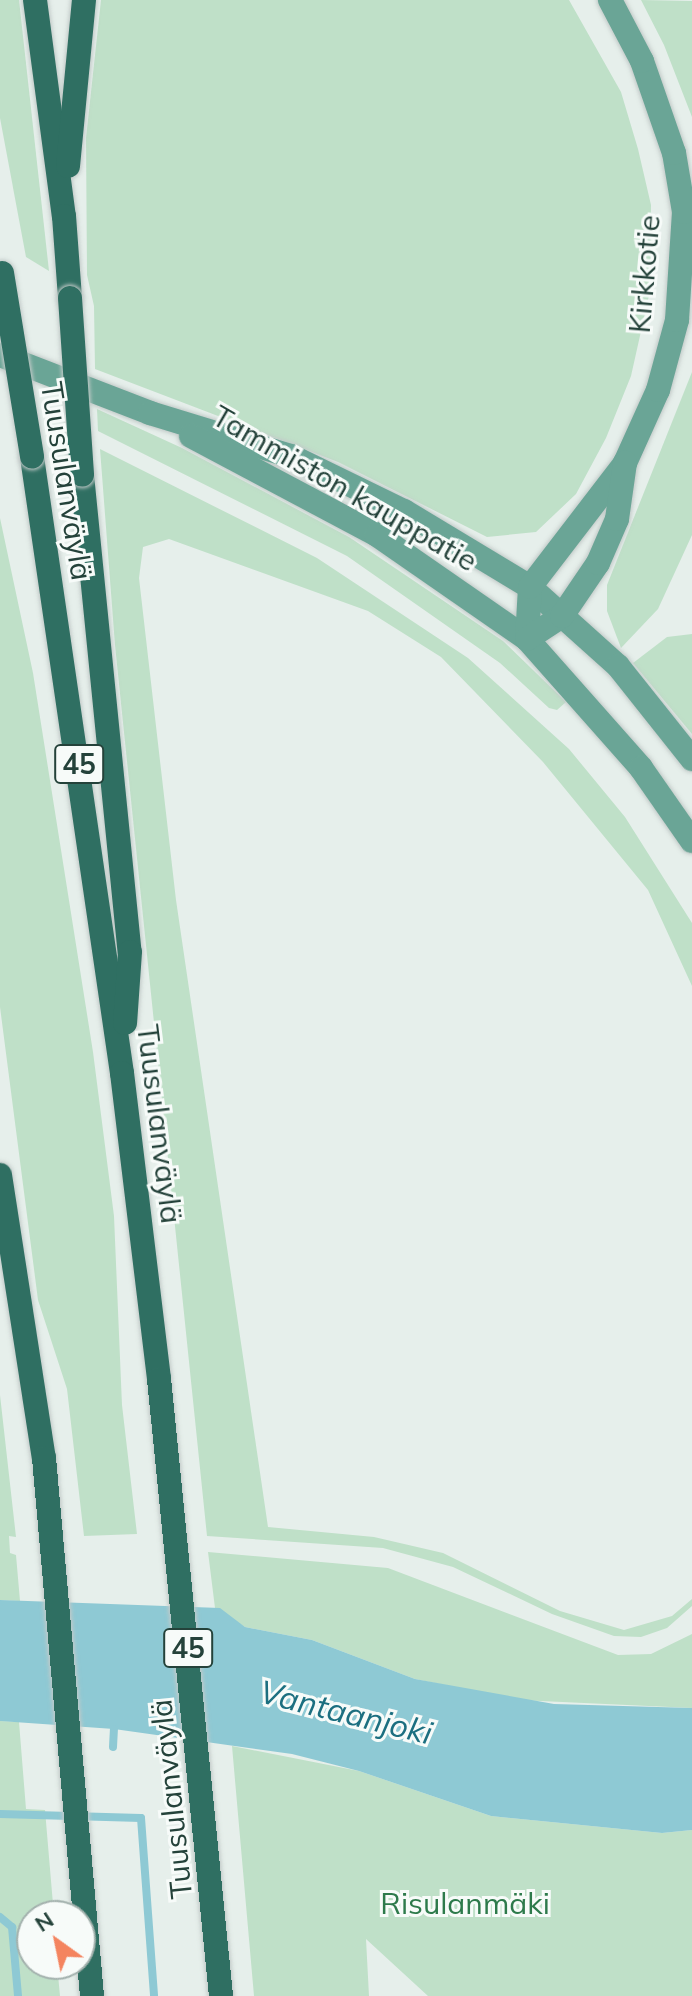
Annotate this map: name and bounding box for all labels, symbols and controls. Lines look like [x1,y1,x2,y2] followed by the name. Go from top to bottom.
[621,213,667,335] street label: Kirkkotie
[34,379,100,583] street label: Tuusulanväylä
[206,397,484,579] street label: Tammiston kauppatie
[53,740,105,788] road number: 45
[130,1022,190,1226] street label: Tuusulanväylä
[162,1624,214,1672] road number: 45
[256,1672,436,1752] water label: Vantaanjoki
[143,1698,199,1900] street label: Tuusulanväylä
[380,1885,550,1921] park label: Risulanmäki
[16,1900,96,1980] north arrow
[29,1905,59,1938] text: N

